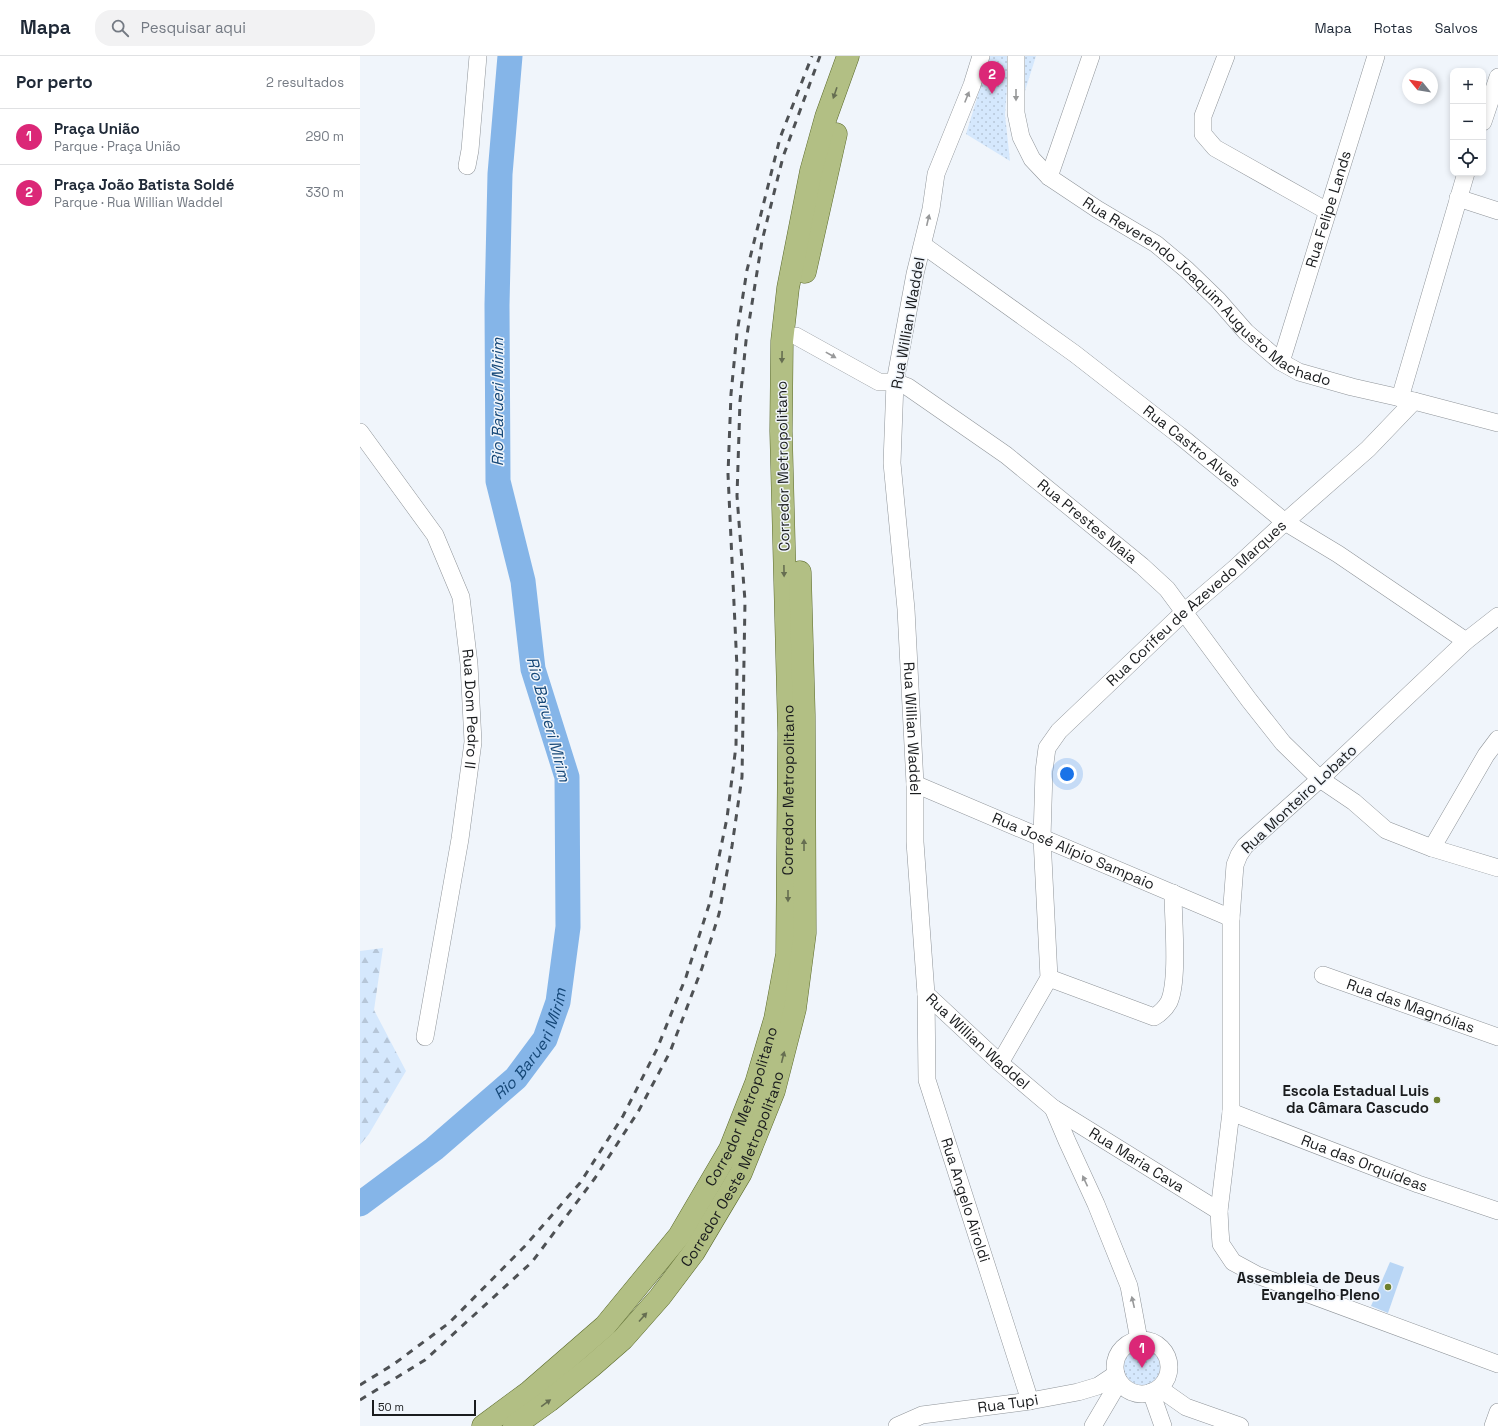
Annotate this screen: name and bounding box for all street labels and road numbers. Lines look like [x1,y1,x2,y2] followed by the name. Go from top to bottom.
[1301,148,1355,270] street label: Rua Felipe Lands
[1079,192,1333,390] street label: Rua Reverendo Joaquim Augusto Machado
[887,255,928,390] street label: Rua Willian Waddel
[772,381,793,551] street label: Corredor Metropolitano
[1140,401,1245,491] street label: Rua Castro Alves
[1034,475,1142,568] street label: Rua Prestes Maia
[1102,516,1290,690] street label: Rua Corifeu de Azevedo Marques
[458,648,483,770] street label: Rua Dom Pedro II
[900,661,925,795] street label: Rua Willian Waddel
[778,704,798,876] street label: Corredor Metropolitano
[1237,740,1360,857] street label: Rua Monteiro Lobato
[989,808,1158,894] street label: Rua José Alípio Sampaio
[1344,974,1478,1037] street label: Rua das Magnólias
[922,989,1034,1093] street label: Rua Willian Waddel
[700,1024,781,1189] street label: Corredor Metropolitano
[676,1069,788,1270] street label: Corredor Oeste Metropolitano
[1086,1123,1189,1196] street label: Rua Maria Cava
[1299,1130,1430,1196] street label: Rua das Orquídeas
[937,1135,995,1264] street label: Rua Angelo Airoldi
[976,1390,1040,1417] street label: Rua Tupi

